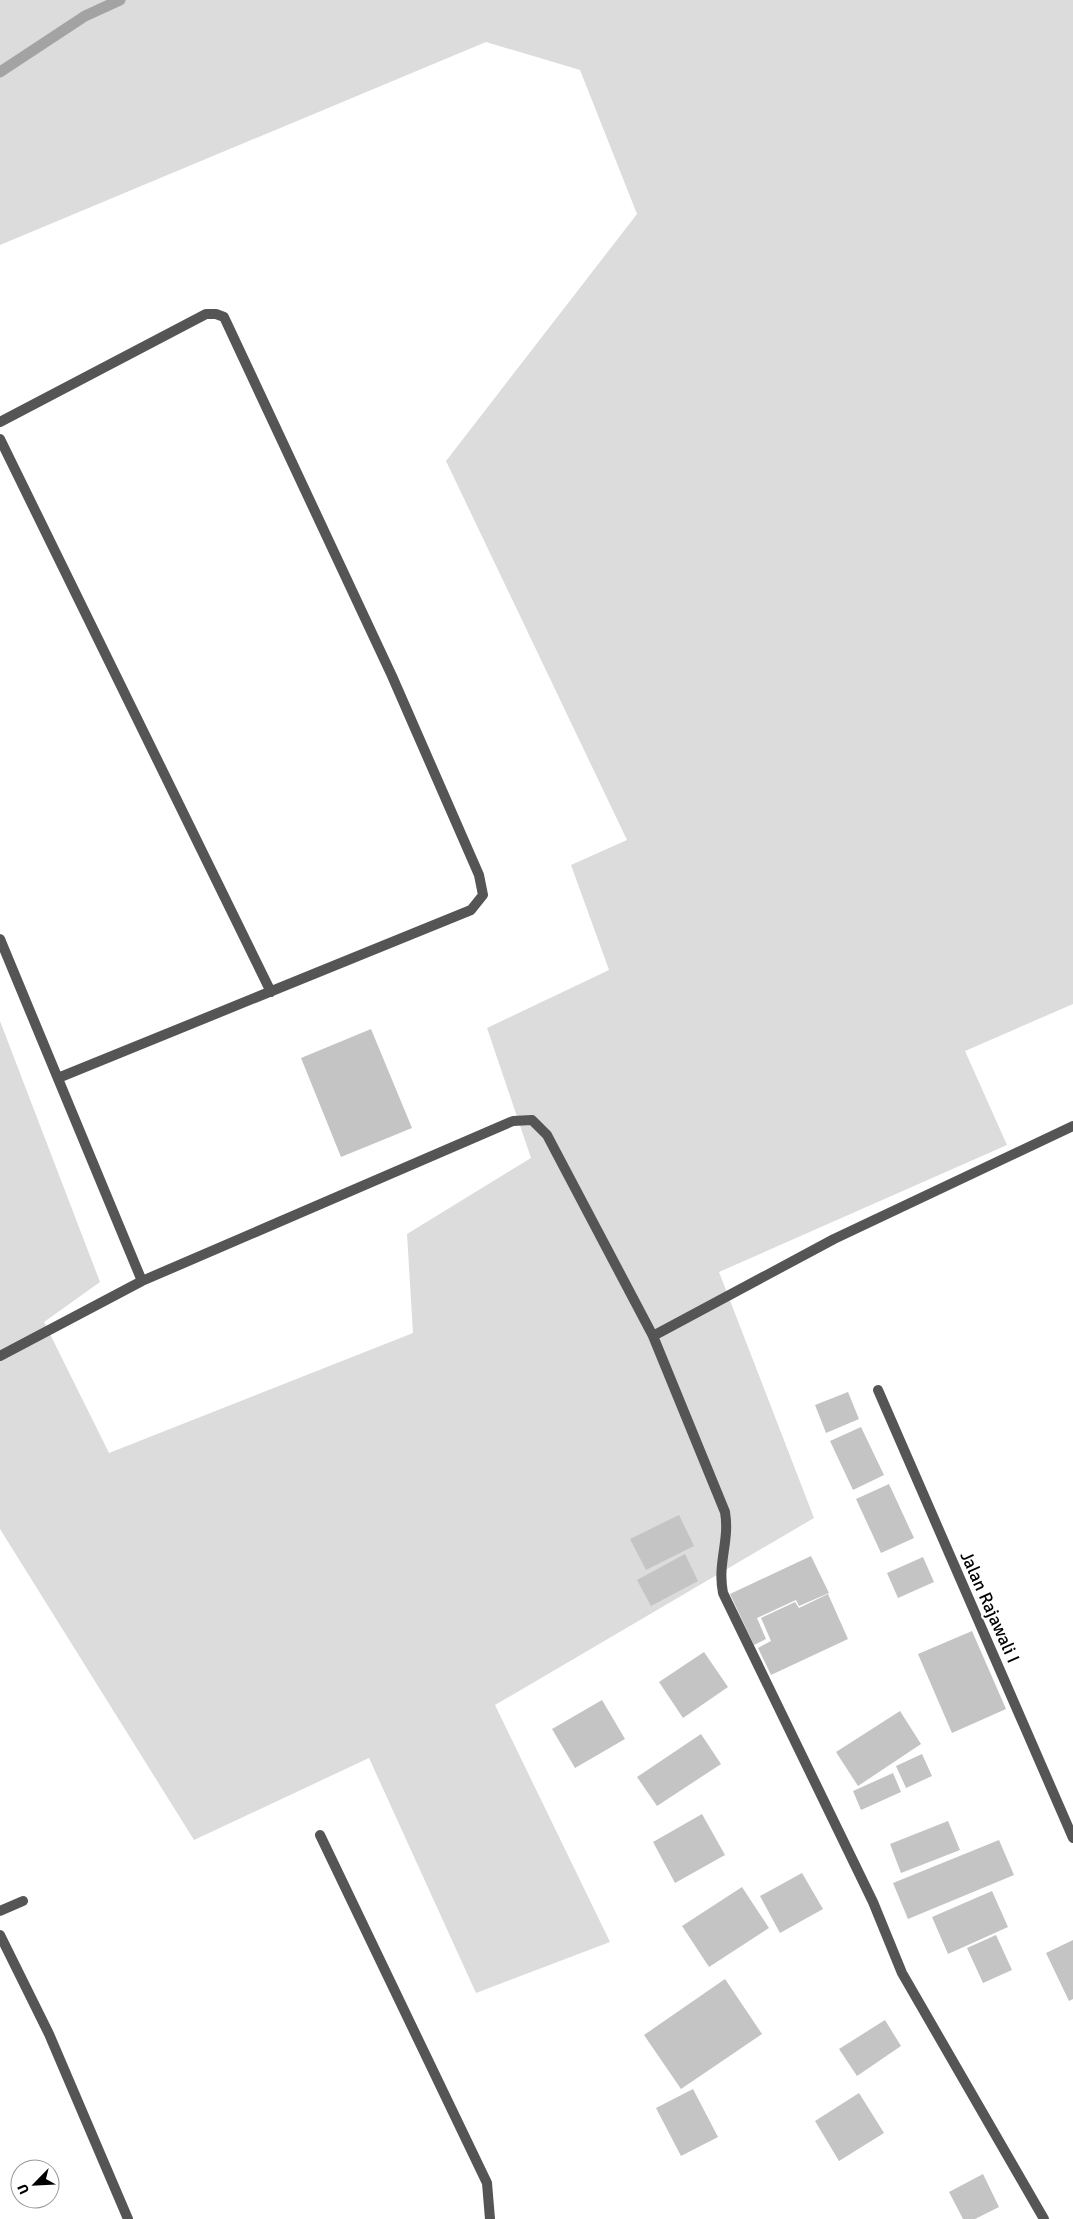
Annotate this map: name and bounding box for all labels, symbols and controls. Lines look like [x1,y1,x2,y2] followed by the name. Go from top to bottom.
[956,1548,1024,1666] street label: Jalan Rajawali I
[10,2159,60,2209] north arrow
[14,2181,33,2197] text: U

